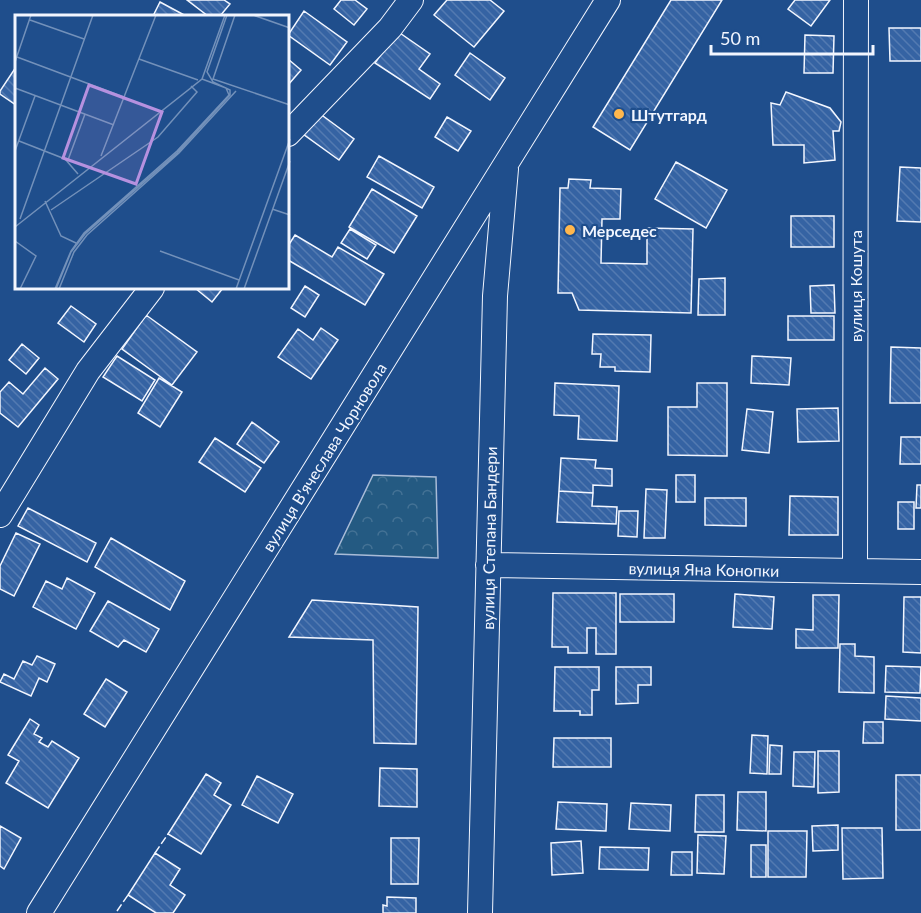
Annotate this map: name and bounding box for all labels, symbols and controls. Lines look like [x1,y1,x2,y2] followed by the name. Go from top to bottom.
[15,15,290,290] inset map
[711,18,873,56] scale bar
[720,27,760,49] text: 50 m
[631,105,707,124] place label: Штутгард
[612,107,626,121] marker: Штутгард
[582,221,657,240] place label: Мерседес
[563,223,577,237] marker: Мерседес
[846,230,865,342] street label: вулиця Кошута
[258,359,390,555] street label: вулиця В'ячеслава Чорновола
[478,446,500,630] street label: вулиця Степана Бандери
[628,558,780,580] street label: вулиця Яна Конопки

